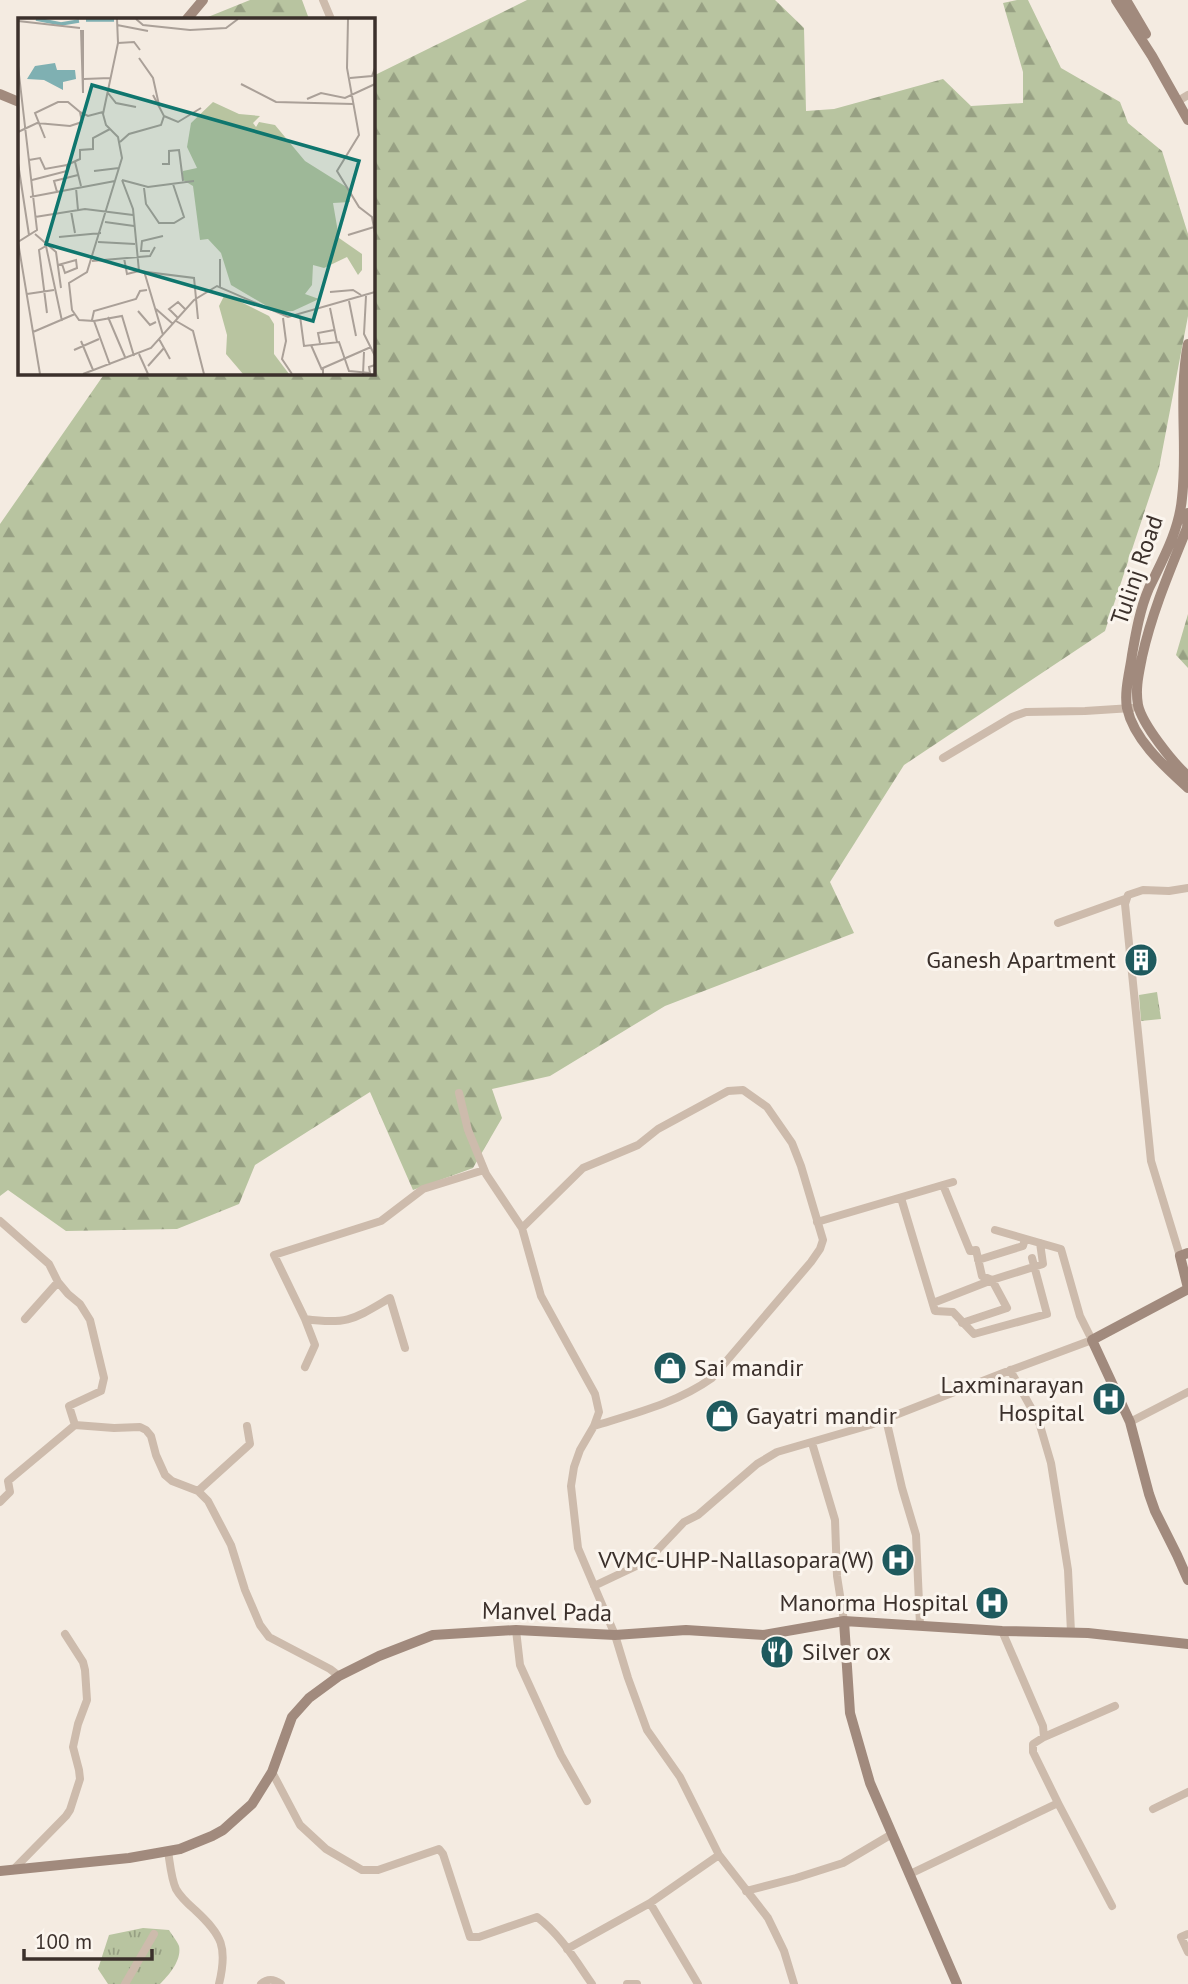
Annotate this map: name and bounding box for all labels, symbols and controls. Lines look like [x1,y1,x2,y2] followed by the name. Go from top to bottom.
[18,18,374,374] inset map
[1103,511,1170,629] street label: Tulinj Road
[1122,941,1160,979] building icon: Ganesh Apartment
[926,944,1116,975] place label: Ganesh Apartment
[651,1349,689,1387] shop icon: Sai mandir
[694,1352,804,1383] place label: Sai mandir
[941,1369,1084,1428] place label: Laxminarayan Hospital
[1090,1380,1128,1418] hospital icon: Laxminarayan Hospital
[703,1397,741,1435] shop icon: Gayatri mandir
[746,1400,897,1431] place label: Gayatri mandir
[879,1541,917,1579] hospital icon: VVMC-UHP-Nallasopara(W)
[597,1544,874,1575] place label: VVMC-UHP-Nallasopara(W)
[973,1584,1011,1622] hospital icon: Manorma Hospital
[780,1587,968,1618] place label: Manorma Hospital
[482,1595,612,1628] street label: Manvel Pada
[758,1633,796,1671] restaurant icon: Silver ox
[802,1636,891,1667] place label: Silver ox
[24,1918,152,1962] scale bar
[35,1928,92,1955] text: 100 m

